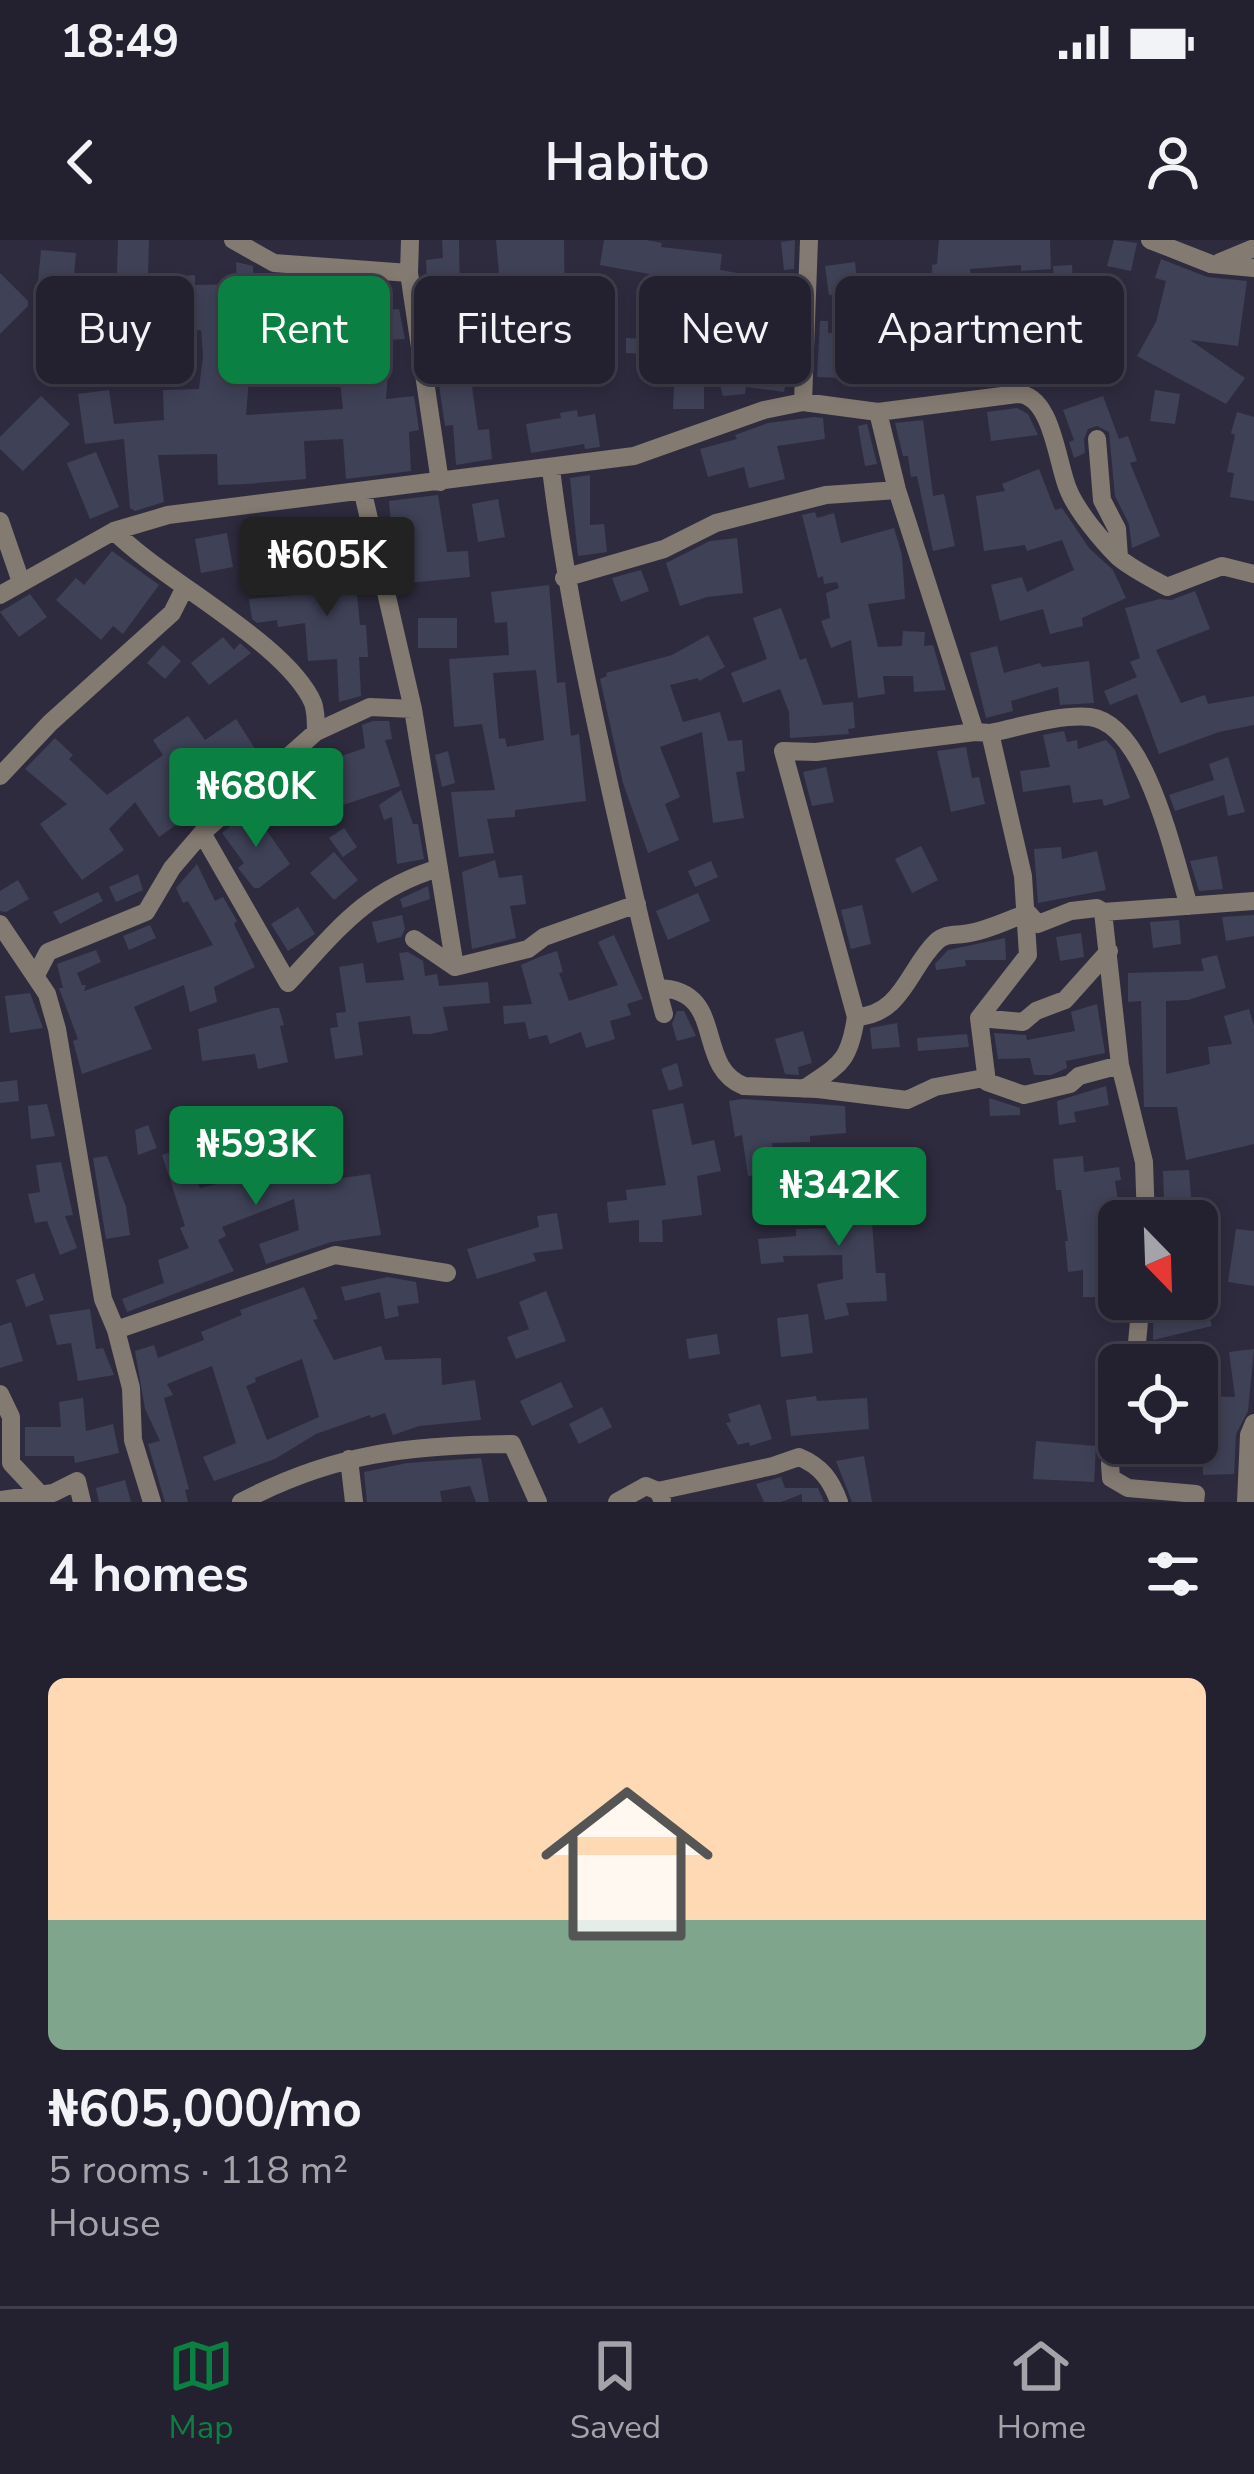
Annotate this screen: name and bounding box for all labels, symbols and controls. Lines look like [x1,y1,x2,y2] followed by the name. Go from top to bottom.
[60,12,179,73] text: 18:49
[544,125,710,199] text: Habito
[48,129,114,195] icon: back
[1140,129,1206,195] icon: person
[36,276,194,384] chip: Buy
[218,276,390,384] chip: Rent
[414,276,615,384] chip: Filters
[639,276,811,384] chip: New
[835,276,1124,384] chip: Apartment
[243,517,411,619] pin: ₦605K
[267,529,387,582] text: ₦605K
[172,748,340,850] pin: ₦680K
[196,760,316,813] text: ₦680K
[172,1106,340,1208] pin: ₦593K
[196,1118,316,1171] text: ₦593K
[755,1147,923,1249] pin: ₦342K
[779,1159,899,1212] text: ₦342K
[1098,1200,1218,1320] north arrow
[1098,1200,1218,1464] map controls
[1098,1344,1218,1464] button: locate
[48,1539,249,1609] text: 4 homes
[1140,1541,1206,1607] icon: filters
[519,1756,735,1972] icon: home
[48,2074,362,2144] text: ₦605,000/mo
[48,2144,348,2197] text: 5 rooms · 118 m²
[48,2197,161,2250] text: House
[168,2333,234,2450] tab: Map
[570,2333,661,2450] tab: Saved
[997,2333,1086,2450] tab: Home

